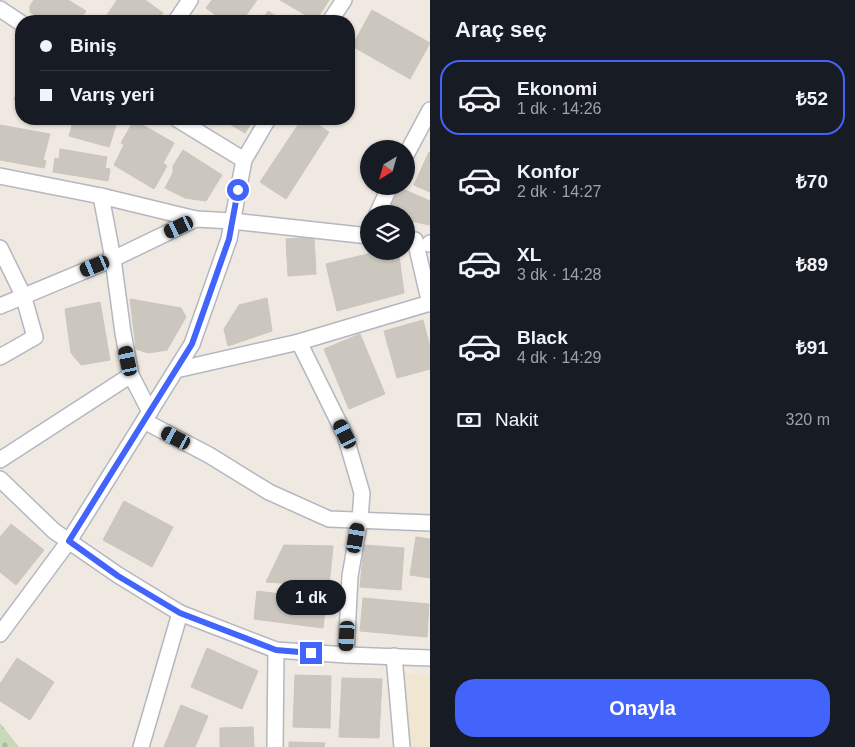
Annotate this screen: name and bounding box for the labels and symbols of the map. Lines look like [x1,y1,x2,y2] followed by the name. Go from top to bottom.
[360,140,415,195] north arrow
[227,179,249,201] route start
[162,214,195,240] car
[78,253,111,279] car
[117,345,138,377] car
[331,417,358,451] car
[159,424,192,452] car
[346,522,365,554] car
[276,580,346,616] callout: 1 dk
[338,621,355,651] car
[300,642,322,664] route end

